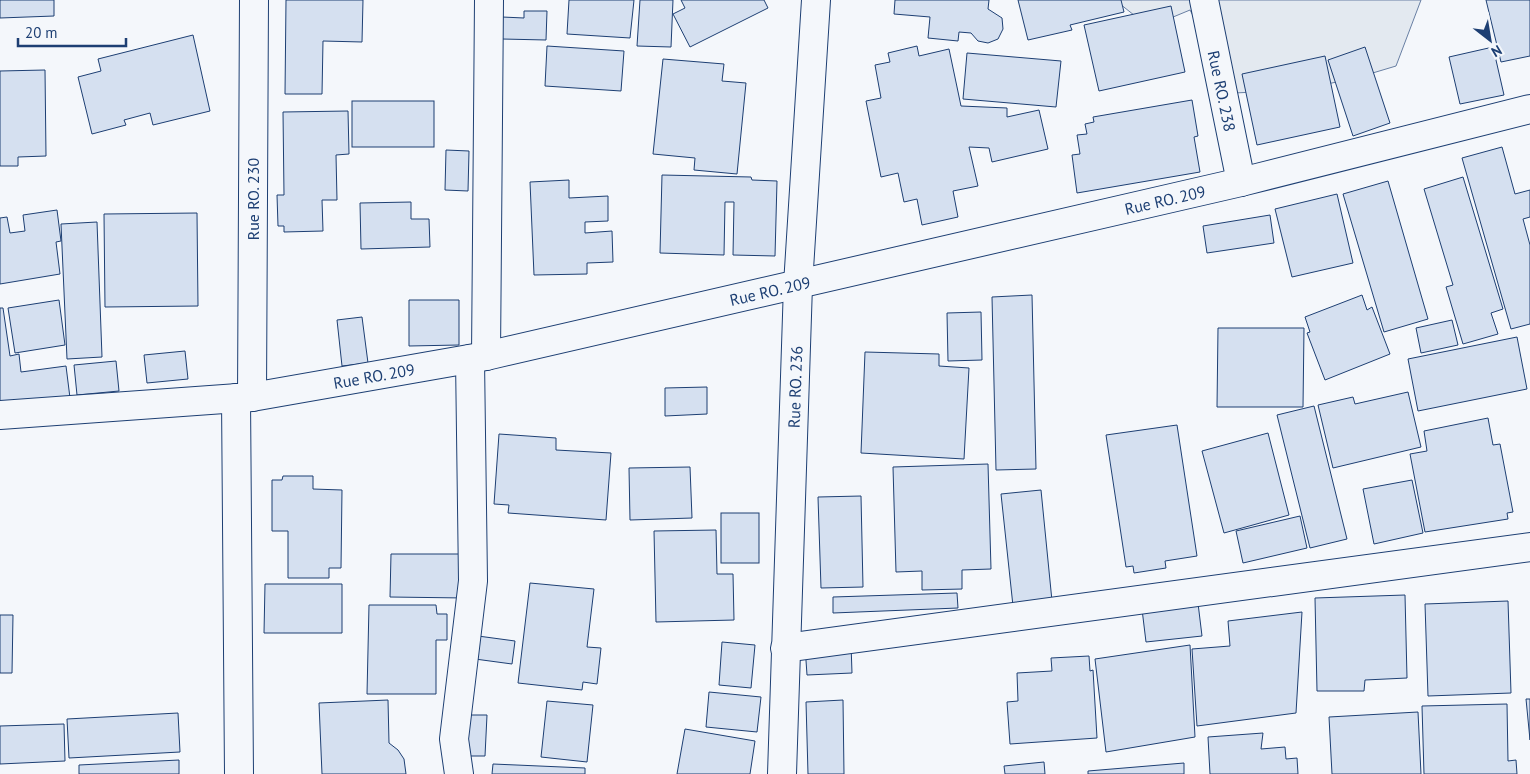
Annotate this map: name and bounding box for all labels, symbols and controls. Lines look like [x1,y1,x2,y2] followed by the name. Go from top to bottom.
[18,15,125,47] scale bar
[1465,15,1515,65] north arrow
[25,23,58,42] text: 20 m
[1488,41,1505,61] text: N
[1204,49,1240,133] street label: Rue RO. 238
[243,158,263,240] street label: Rue RO. 230
[1123,181,1207,219] street label: Rue RO. 209
[728,272,812,310] street label: Rue RO. 209
[784,346,806,428] street label: Rue RO. 236
[332,359,416,393] street label: Rue RO. 209

